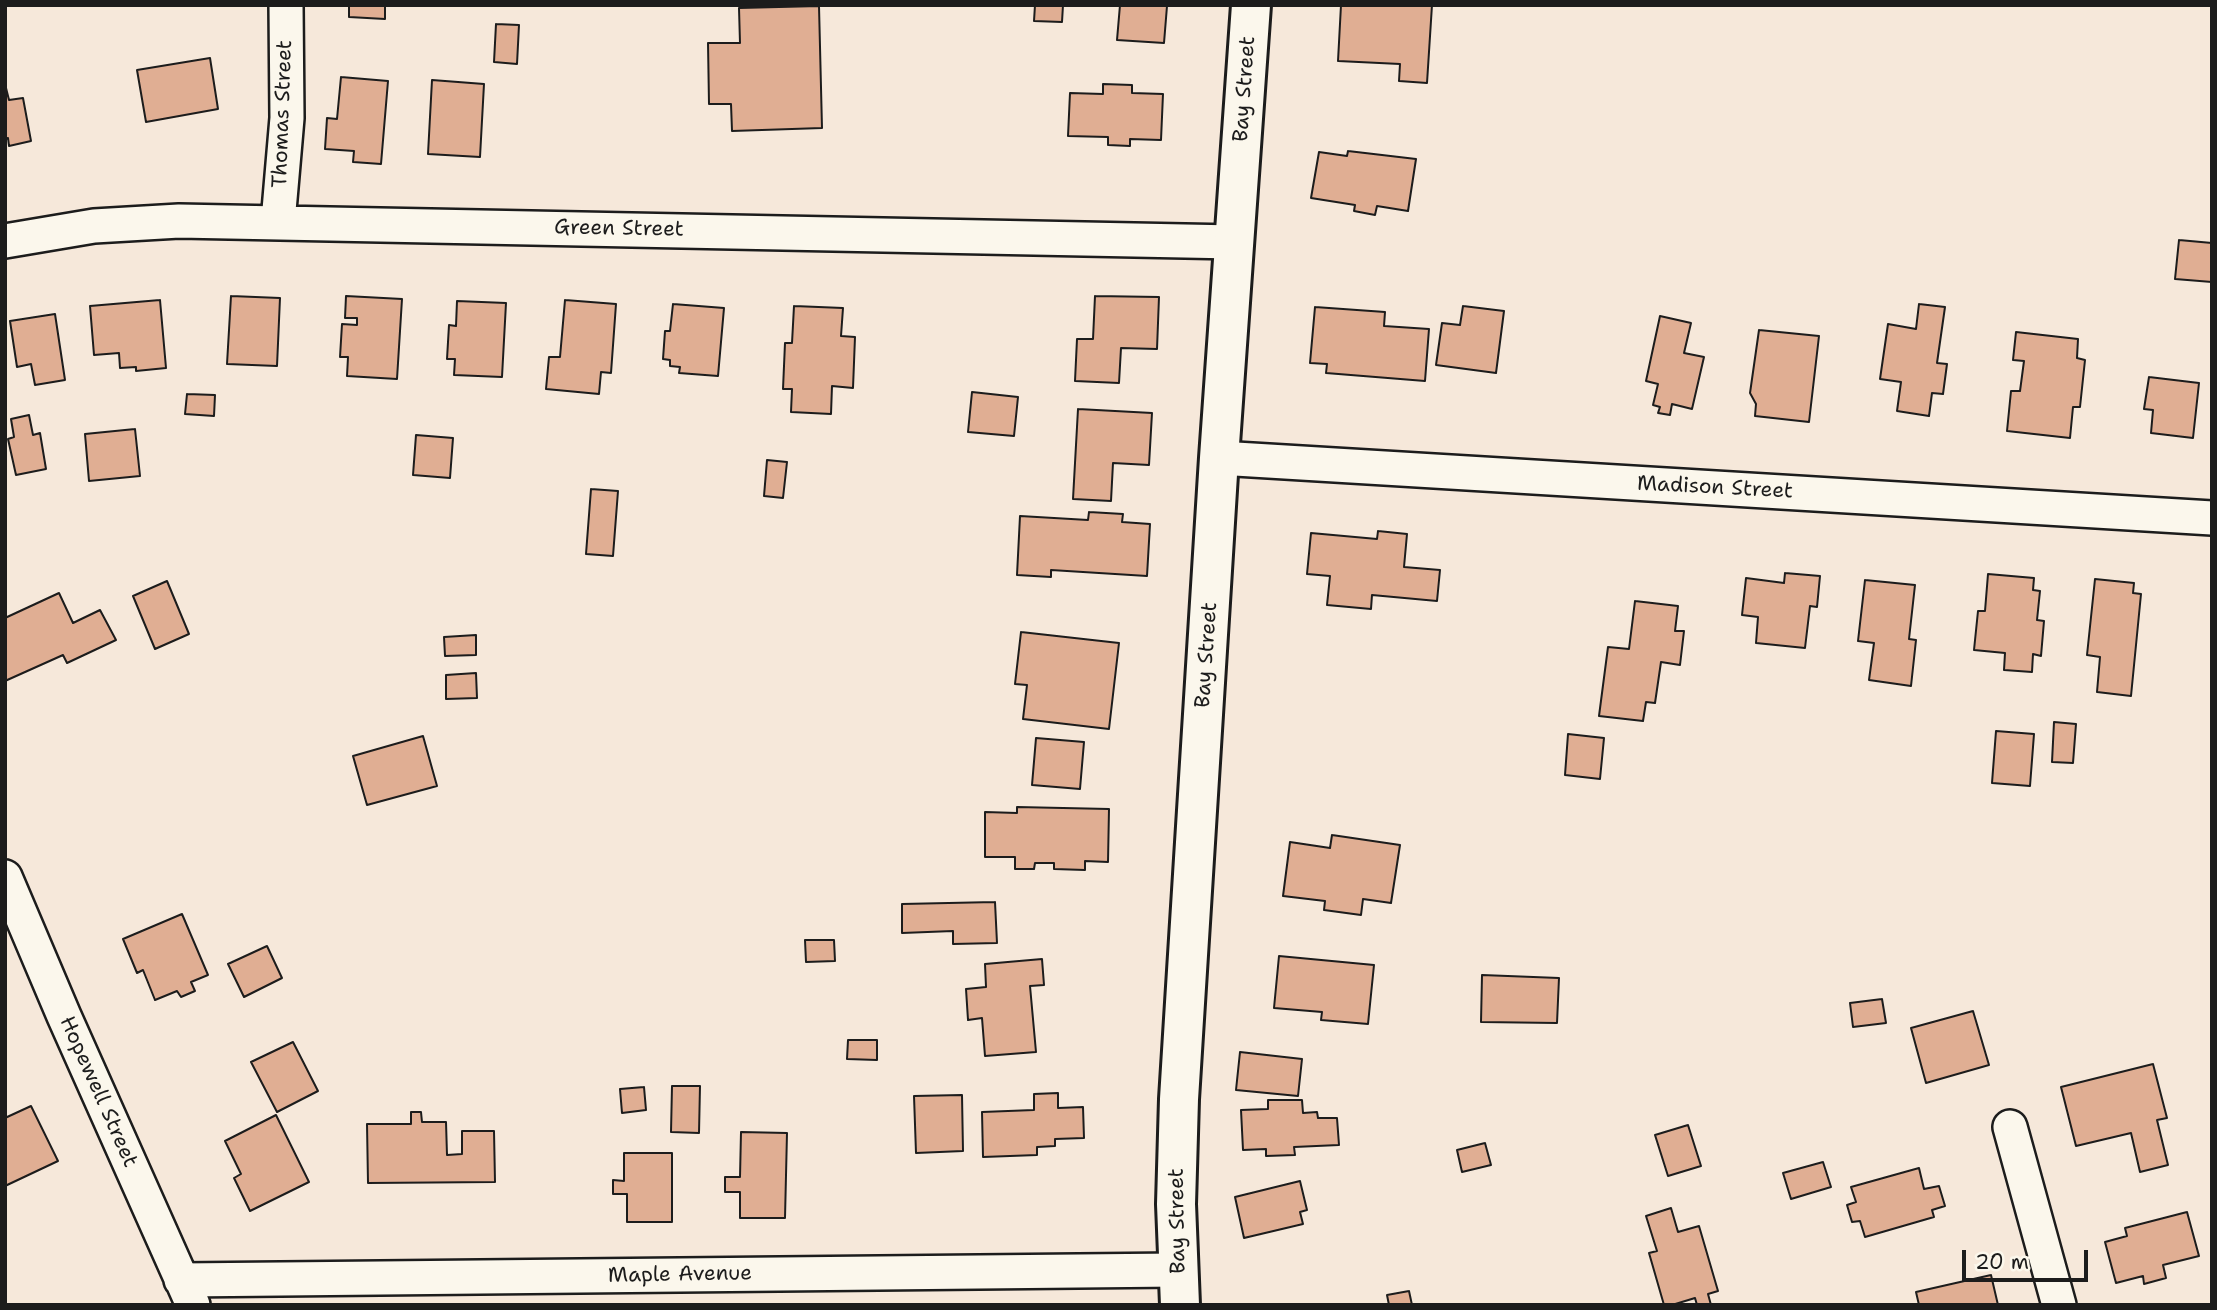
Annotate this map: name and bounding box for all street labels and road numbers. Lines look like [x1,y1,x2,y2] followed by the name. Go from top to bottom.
[1229,35,1261,143] street label: Bay Street
[268,40,298,188] street label: Thomas Street
[554,215,684,243] street label: Green Street
[1636,471,1794,505] street label: Madison Street
[1191,601,1223,709] street label: Bay Street
[53,1013,143,1171] street label: Hopewell Street
[1164,1168,1192,1274] street label: Bay Street
[608,1261,752,1289] street label: Maple Avenue

